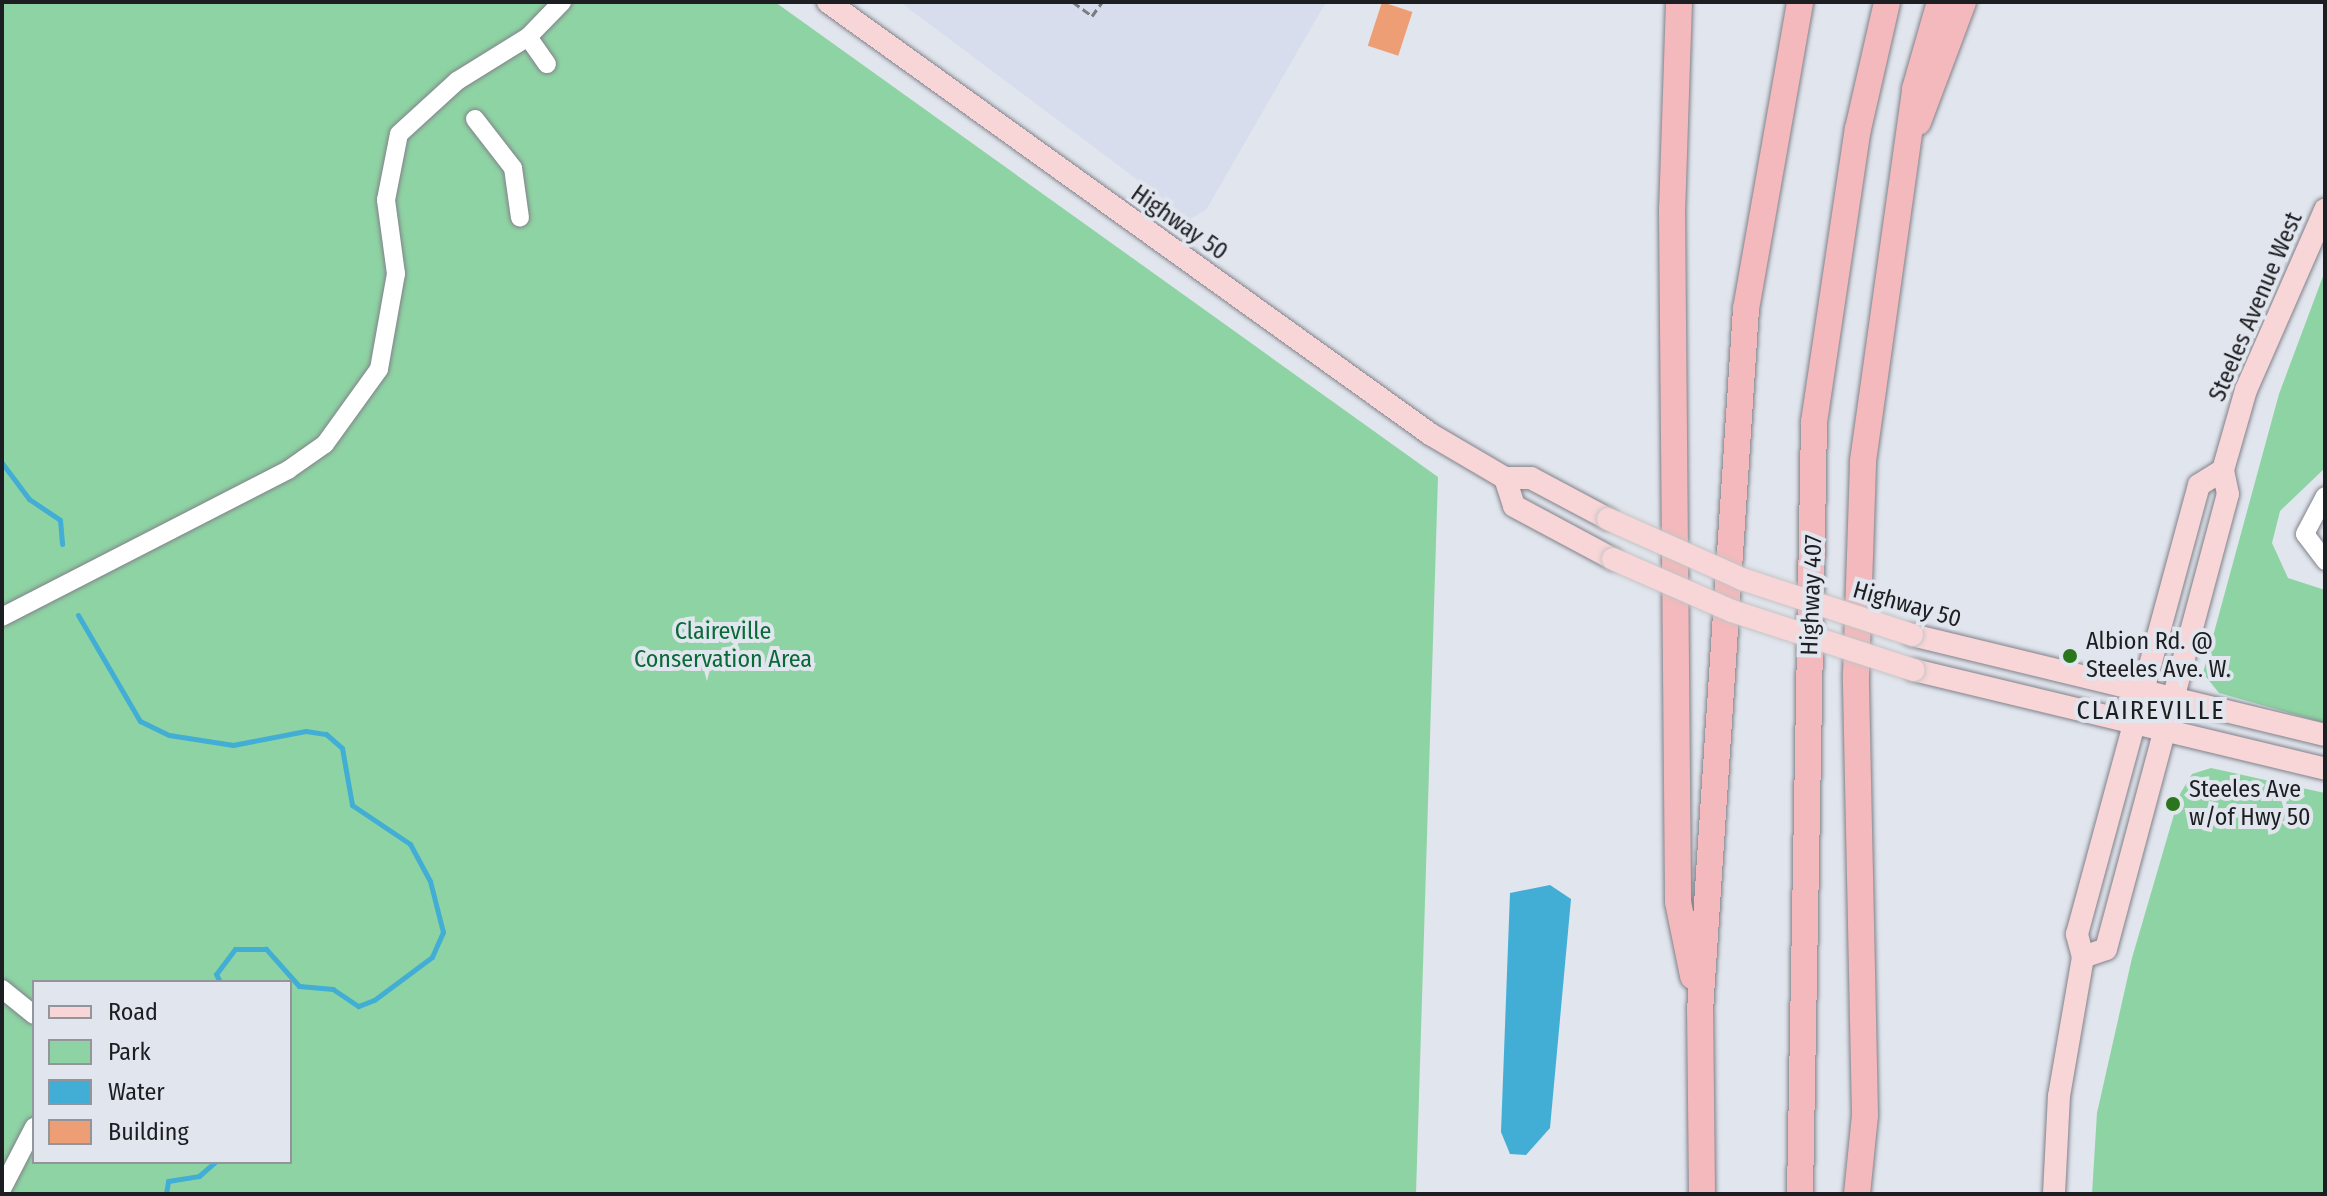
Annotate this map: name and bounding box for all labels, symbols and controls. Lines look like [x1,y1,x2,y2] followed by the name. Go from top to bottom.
[1125,179,1233,267] street label: Highway 50
[2203,208,2309,406] street label: Steeles Avenue West
[1795,534,1829,656] street label: Highway 407
[1850,576,1964,634] street label: Highway 50
[634,618,812,674] park label: Claireville Conservation Area
[2086,628,2231,684] place label: Albion Rd. @ Steeles Ave. W.
[2061,647,2079,665] marker: Albion Rd. @ Steeles Ave. W.
[2077,695,2225,727] district label: CLAIREVILLE
[2189,776,2310,832] place label: Steeles Ave w/of Hwy 50
[2164,795,2182,813] marker: Steeles Ave w/of Hwy 50
[32,980,292,1164] legend
[108,998,158,1026] text: Road
[108,1038,151,1066] text: Park
[108,1078,165,1106] text: Water
[108,1118,189,1146] text: Building

